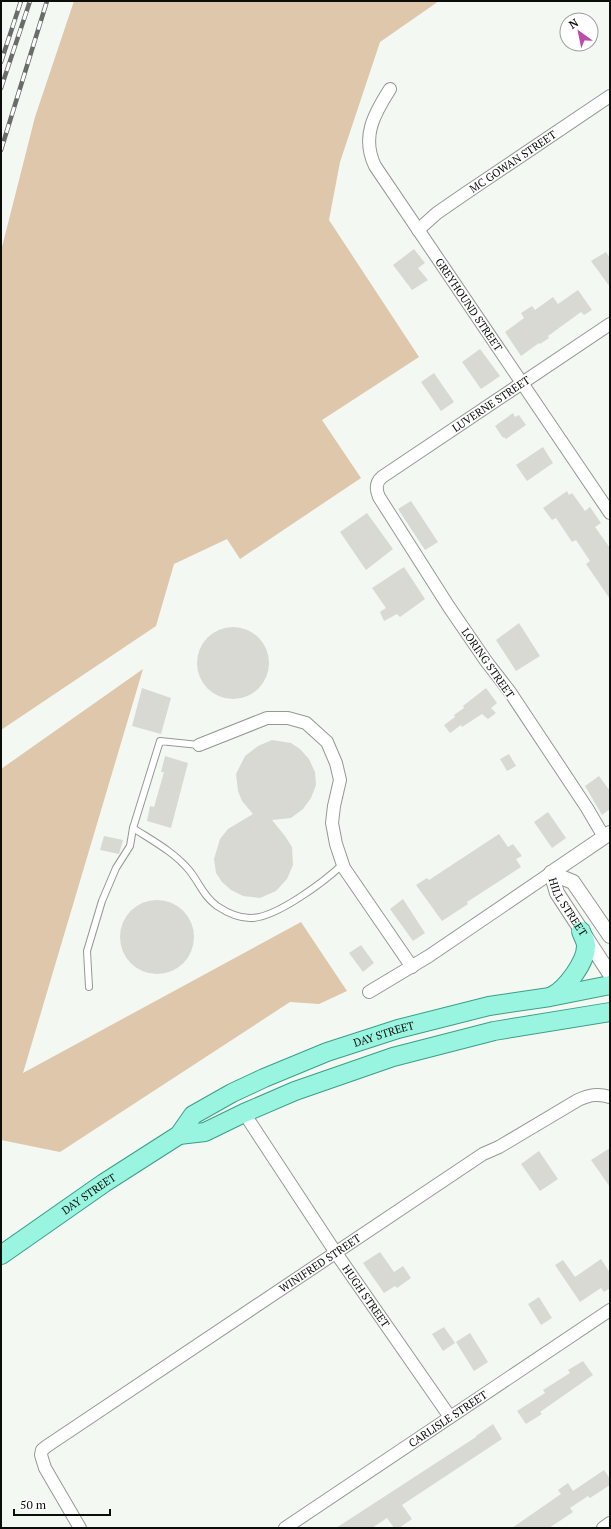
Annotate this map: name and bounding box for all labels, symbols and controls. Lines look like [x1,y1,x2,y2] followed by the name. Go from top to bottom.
[559,12,599,52] north arrow
[566,15,581,32] text: N
[467,127,559,196] street label: MC GOWAN STREET
[432,255,505,354] street label: GREYHOUND STREET
[449,373,533,435] street label: LUVERNE STREET
[459,625,517,701] street label: LORING STREET
[546,876,590,939] street label: HILL STREET
[352,1018,416,1050] street label: DAY STREET
[59,1170,119,1217] street label: DAY STREET
[276,1231,364,1296] street label: WINIFRED STREET
[339,1262,393,1330] street label: HUGH STREET
[406,1387,490,1450] street label: CARLISLE STREET
[14,1491,110,1517] scale bar
[20,1497,47,1512] text: 50 m

